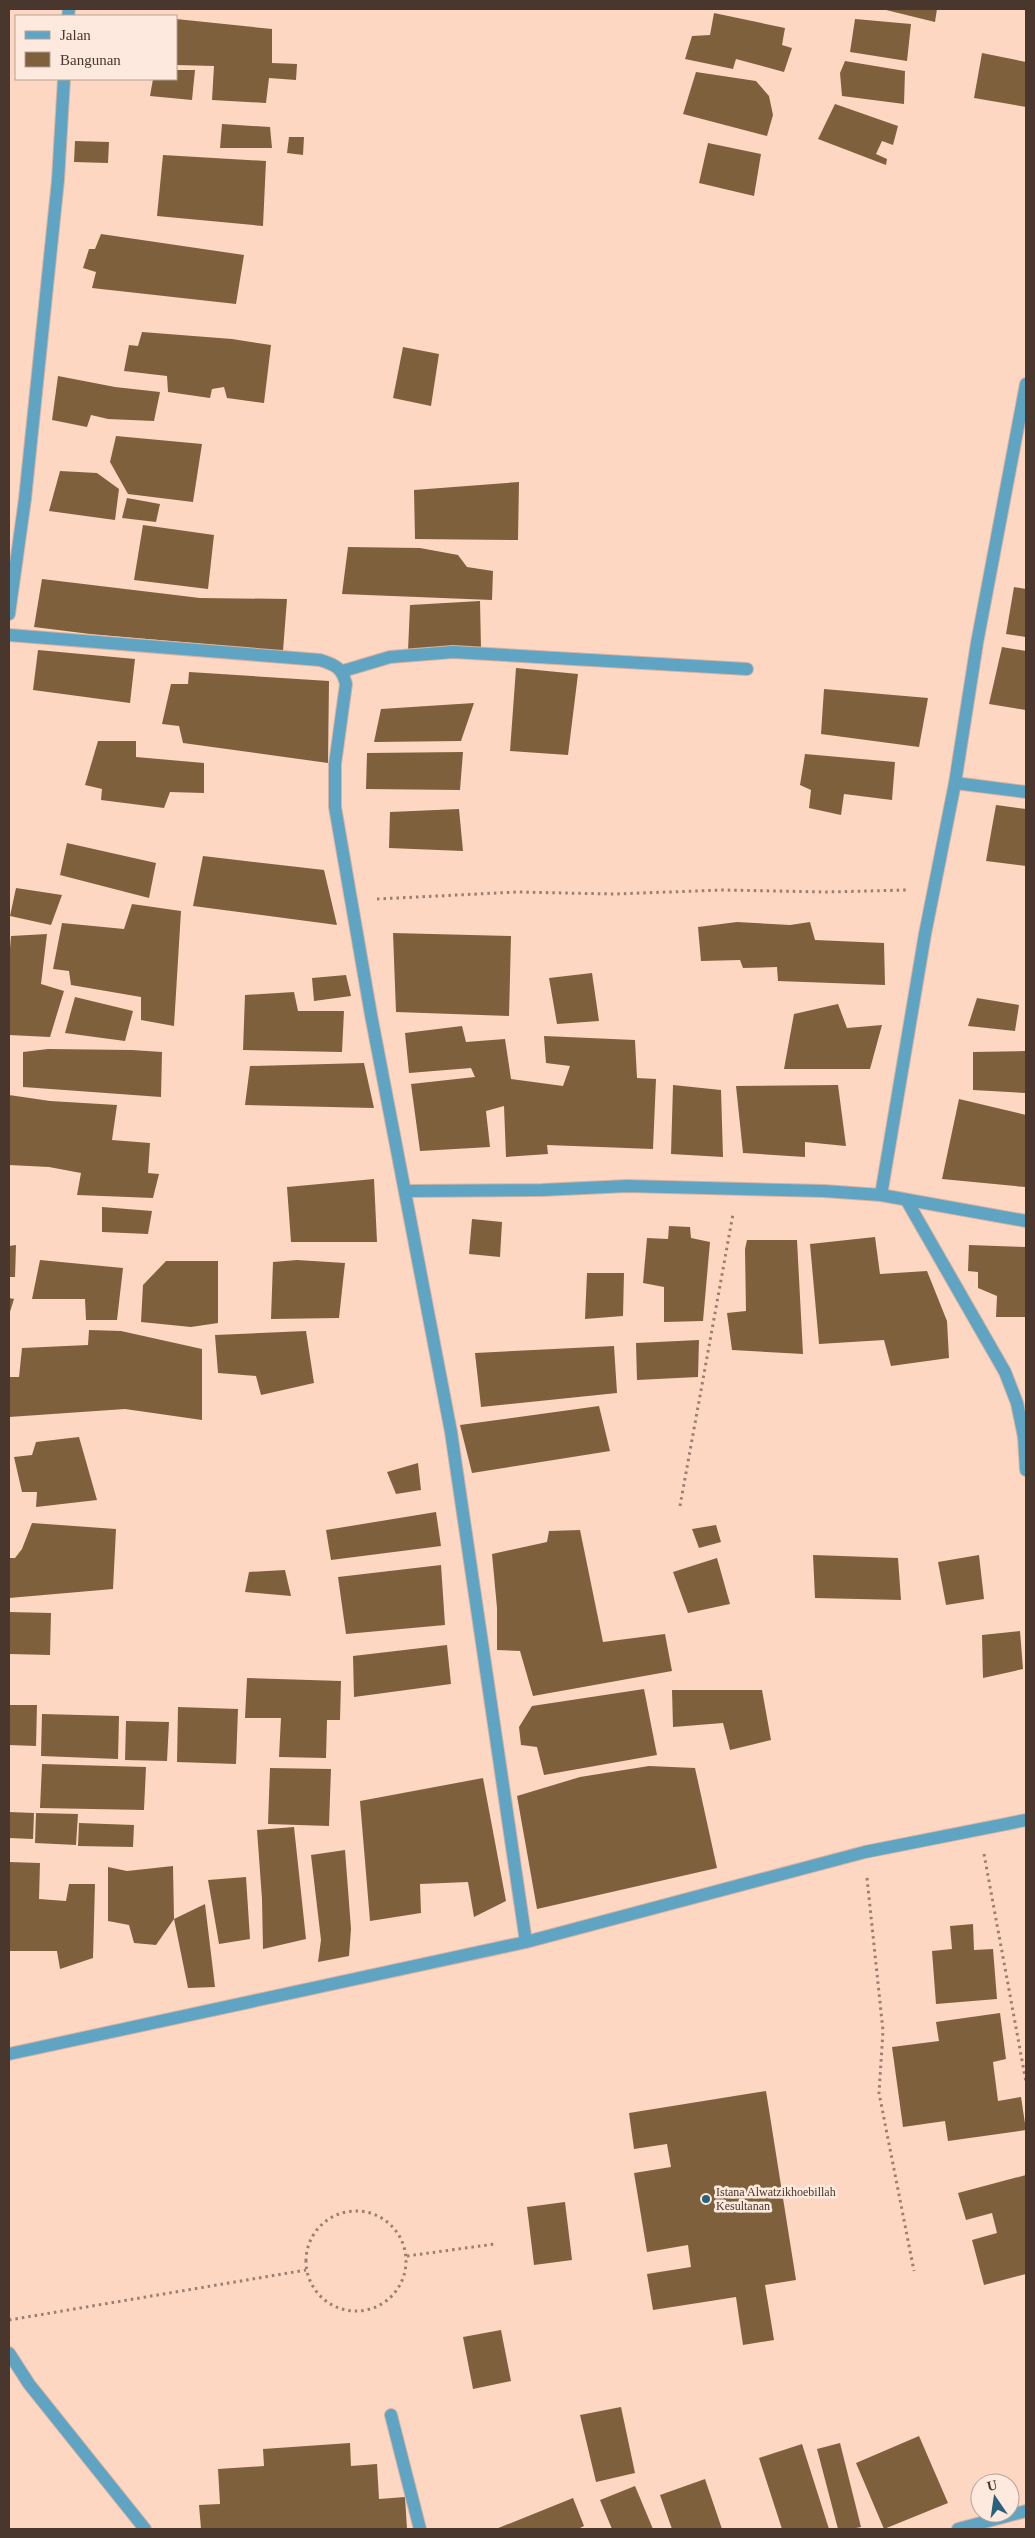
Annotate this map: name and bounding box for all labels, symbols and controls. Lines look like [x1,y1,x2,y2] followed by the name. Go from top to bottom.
[15,15,178,80] legend
[60,27,91,43] text: Jalan
[60,52,121,68] text: Bangunan
[716,2185,836,2213] place label: Istana Alwatzikhoebillah Kesultanan
[700,2193,712,2205] marker: Istana Alwatzikhoebillah Kesultanan
[970,2473,1020,2523] north arrow
[986,2477,999,2494] text: U

